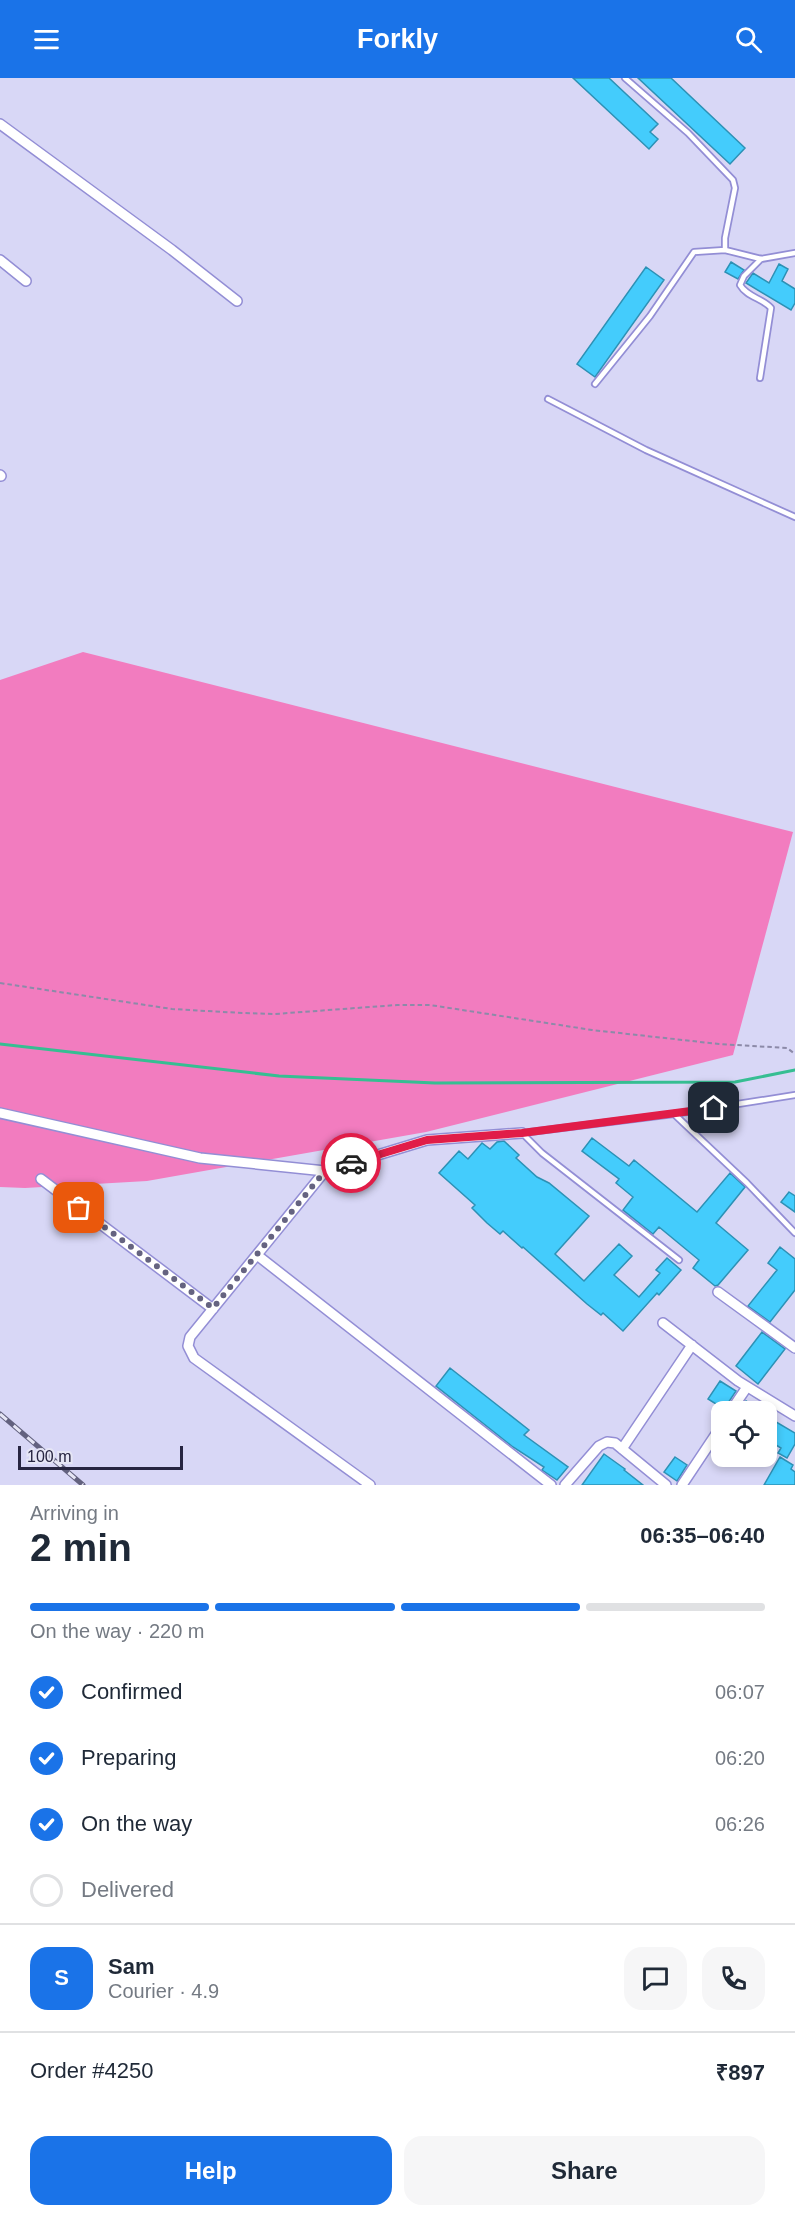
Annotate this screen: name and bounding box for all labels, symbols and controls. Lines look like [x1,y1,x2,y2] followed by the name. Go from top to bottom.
[30,23,63,56] icon: menu
[732,23,765,56] icon: search
[357,24,438,54] text: Forkly
[688,1082,739,1133] pin
[697,1091,730,1124] icon: home
[321,1133,381,1193] courier
[335,1147,368,1180] icon: car
[53,1182,104,1233] pin
[62,1191,95,1224] icon: bag
[711,1401,777,1467] map controls
[711,1401,777,1467] button: locate
[18,1443,183,1470] scale bar
[27,1448,71,1465] text: 100 m
[30,1502,119,1524] text: Arriving in
[640,1523,765,1548] text: 06:35–06:40
[30,1526,132,1569] text: 2 min
[30,1620,205,1642] text: On the way · 220 m
[30,1676,63,1709] icon: check
[81,1679,182,1704] text: Confirmed
[715,1681,765,1703] text: 06:07
[30,1742,63,1775] icon: check
[81,1745,176,1770] text: Preparing
[715,1747,765,1769] text: 06:20
[30,1808,63,1841] icon: check
[81,1811,192,1836] text: On the way
[715,1813,765,1835] text: 06:26
[81,1877,174,1902] text: Delivered
[624,1947,687,2010] button: chat
[702,1947,765,2010] button: phone
[108,1954,154,1979] text: Sam
[54,1965,69,1990] text: S
[108,1980,219,2002] text: Courier · 4.9
[30,2058,154,2083] text: Order #4250
[716,2060,765,2085] text: ₹897
[30,2136,392,2205] button: Help
[404,2136,765,2205] button: Share

